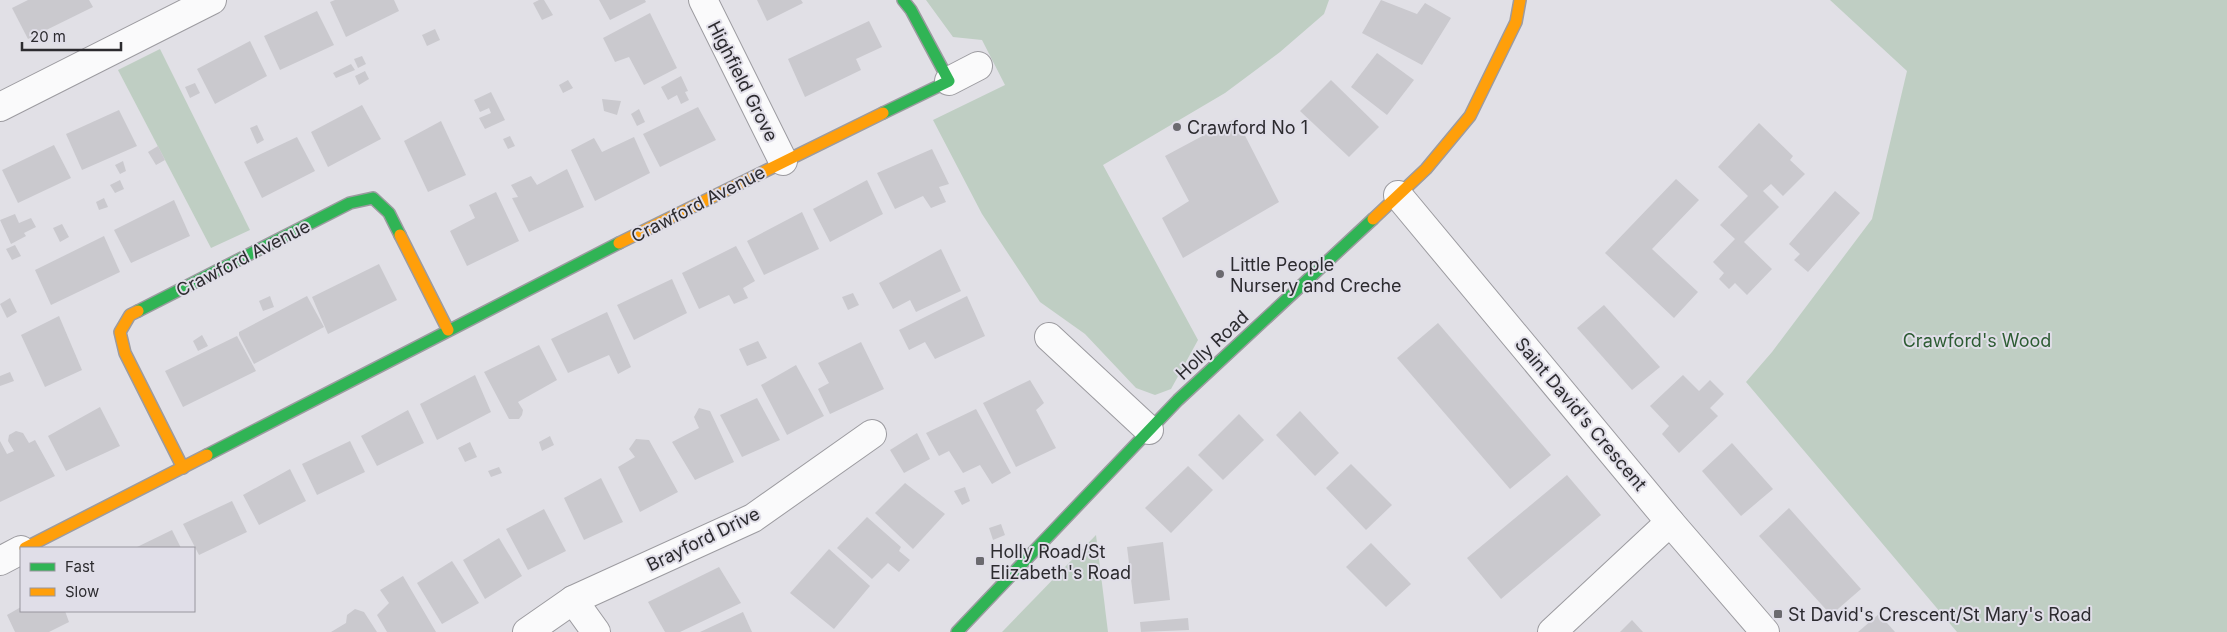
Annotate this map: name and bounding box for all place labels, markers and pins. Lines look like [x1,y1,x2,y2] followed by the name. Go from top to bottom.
[1187,117,1308,138] place label: Crawford No 1
[1171,121,1183,133] marker: Crawford No 1
[1230,254,1402,296] place label: Little People Nursery and Creche
[1214,268,1226,280] marker: Little People Nursery and Creche
[990,541,1131,583] place label: Holly Road/St Elizabeth's Road
[974,555,986,567] marker: Holly Road/St Elizabeth's Road
[1788,604,2092,625] place label: St David's Crescent/St Mary's Road
[1772,608,1784,620] marker: St David's Crescent/St Mary's Road

